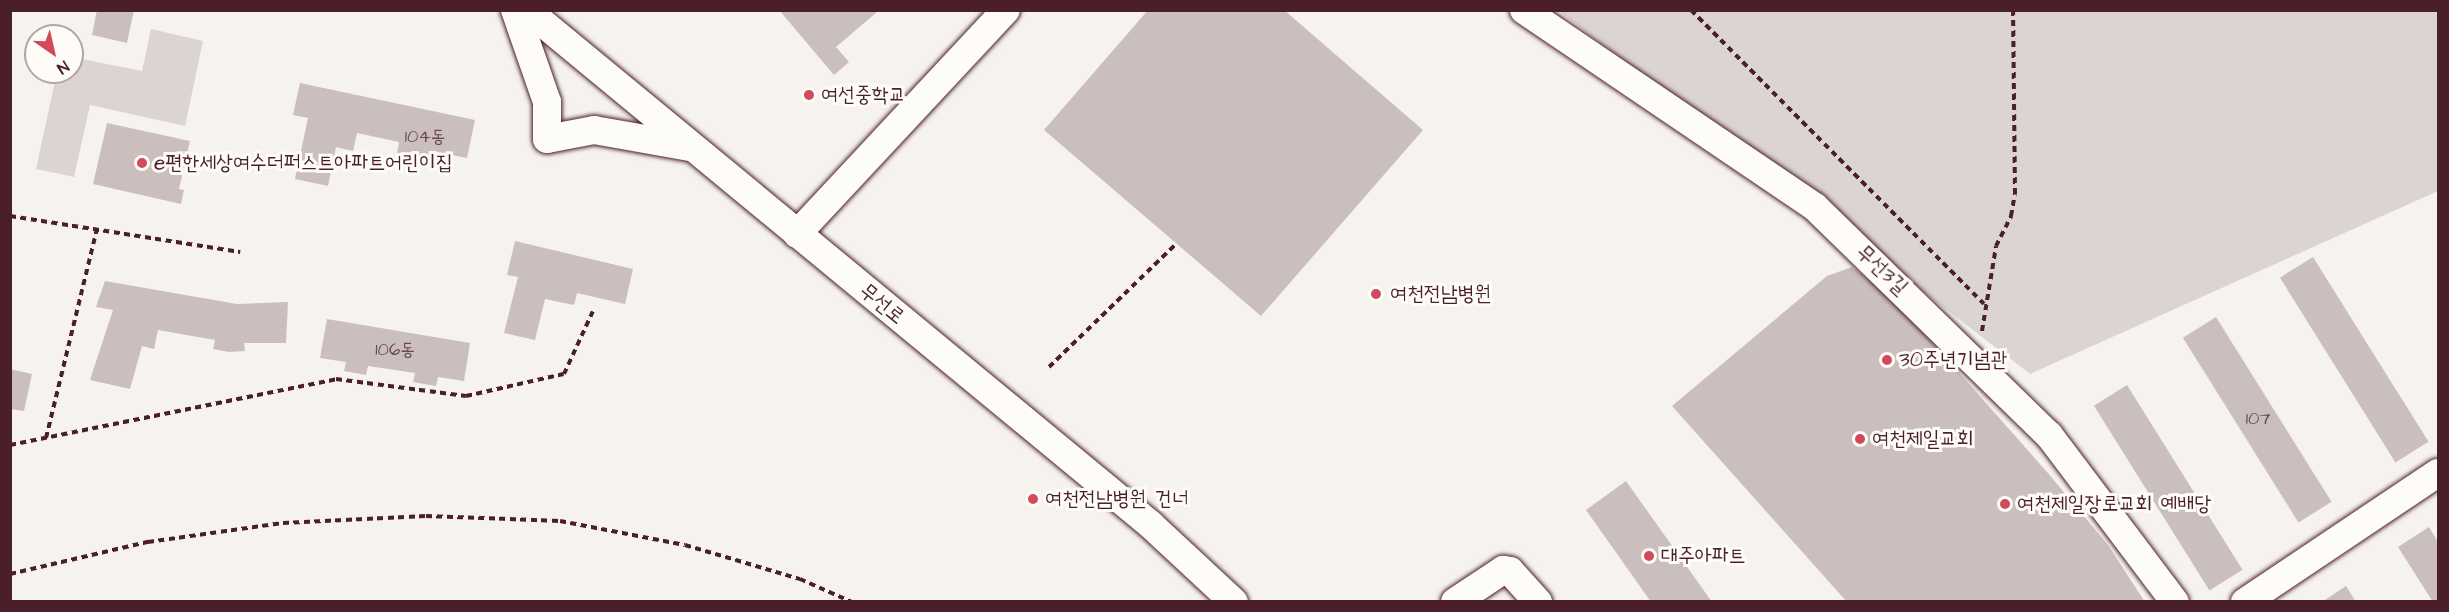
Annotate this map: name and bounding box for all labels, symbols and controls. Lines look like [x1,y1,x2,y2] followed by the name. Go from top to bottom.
[24,24,84,84] north arrow
[53,55,73,79] text: N
[821,82,905,108] place label: 여선중학교
[802,88,816,102] marker: 여선중학교
[405,126,445,148] house number: 104동
[154,150,453,176] place label: e편한세상여수더퍼스트아파트어린이집
[135,156,149,170] marker: e편한세상여수더퍼스트아파트어린이집
[1851,240,1913,300] street label: 무선3길
[854,278,910,330] street label: 무선로
[1390,281,1491,307] place label: 여천전남병원
[1367,285,1385,303] marker: 여천전남병원
[375,339,415,361] house number: 106동
[1899,347,2007,373] place label: 30주년기념관
[1880,353,1894,367] marker: 30주년기념관
[2246,408,2270,430] house number: 107
[1872,426,1973,452] place label: 여천제일교회
[1853,432,1867,446] marker: 여천제일교회
[1045,486,1189,512] place label: 여천전남병원 건너
[2017,491,2211,517] place label: 여천제일장로교회 예배당
[1026,492,1040,506] marker: 여천전남병원 건너
[1998,497,2012,511] marker: 여천제일장로교회 예배당
[1661,543,1745,569] place label: 대주아파트
[1642,549,1656,563] marker: 대주아파트

